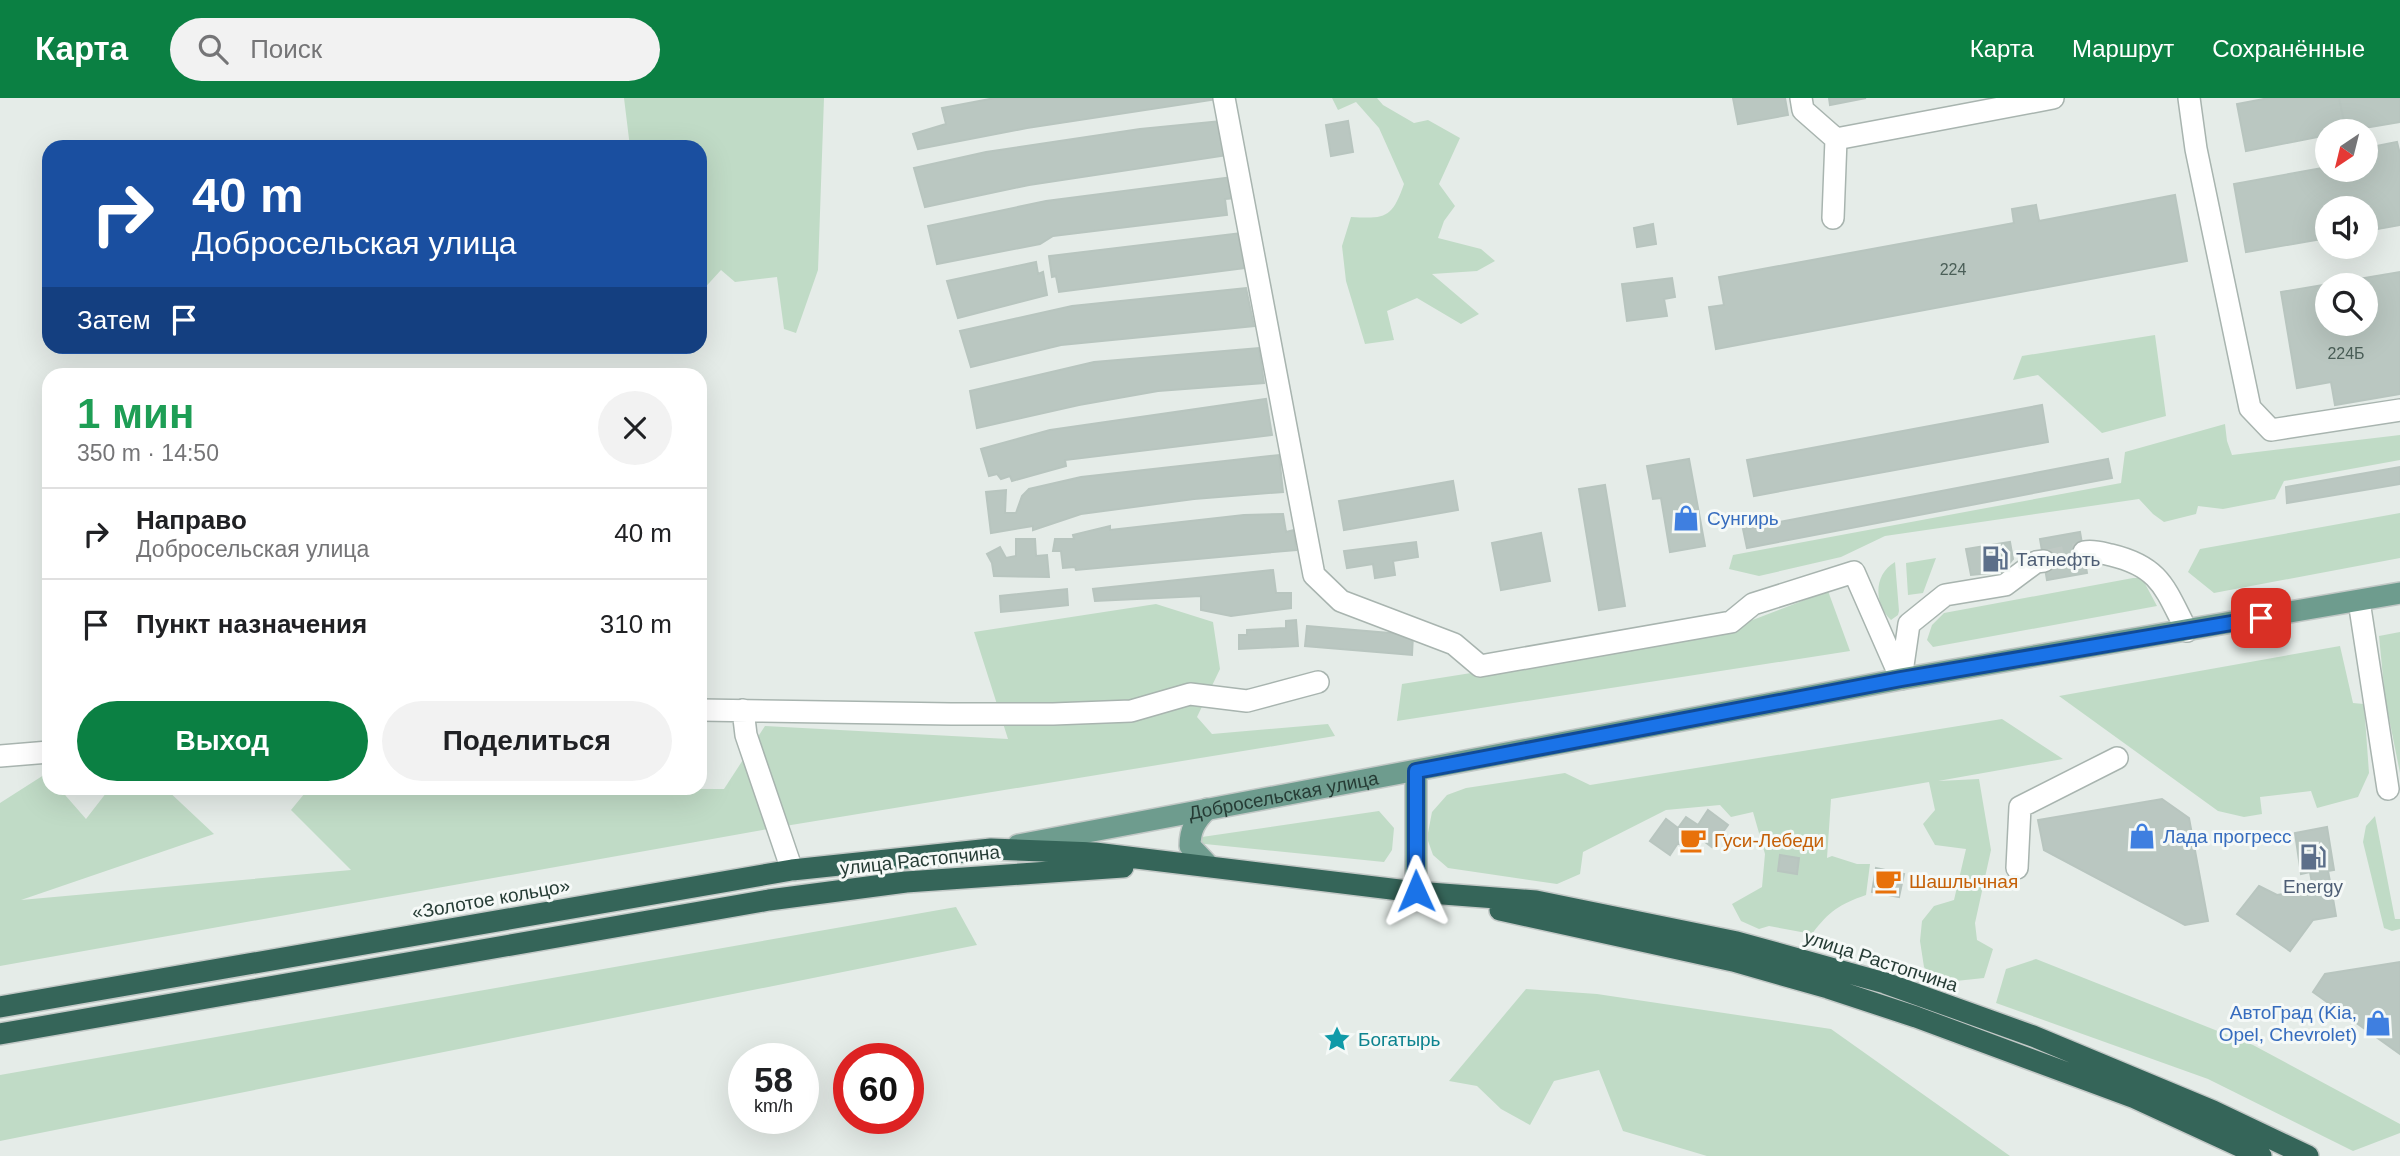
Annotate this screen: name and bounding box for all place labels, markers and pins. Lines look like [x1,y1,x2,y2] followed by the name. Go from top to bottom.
[1671,503,1701,533] shop icon: Сунгирь
[1707,508,1779,529] place label: Сунгирь
[1980,544,2010,574] fuel station icon: Татнефть
[2016,549,2101,570] place label: Татнефть
[2231,588,2291,648] pin
[2127,821,2157,851] shop icon: Лада прогресс
[1678,825,1708,855] cafe icon: Гуси-Лебеди
[2163,826,2291,847] place label: Лада прогресс
[1714,830,1824,851] place label: Гуси-Лебеди
[2298,842,2328,872] fuel station icon: Energy
[1873,866,1903,896] cafe icon: Шашлычная
[1909,871,2018,892] place label: Шашлычная
[2283,876,2344,897] place label: Energy
[2219,1002,2357,1045] place label: АвтоГрад (Kia, Opel, Chevrolet)
[2363,1008,2393,1038] shop icon: АвтоГрад (Kia, Opel, Chevrolet)
[1322,1024,1352,1054] place icon: Богатырь
[1358,1029,1441,1050] place label: Богатырь

